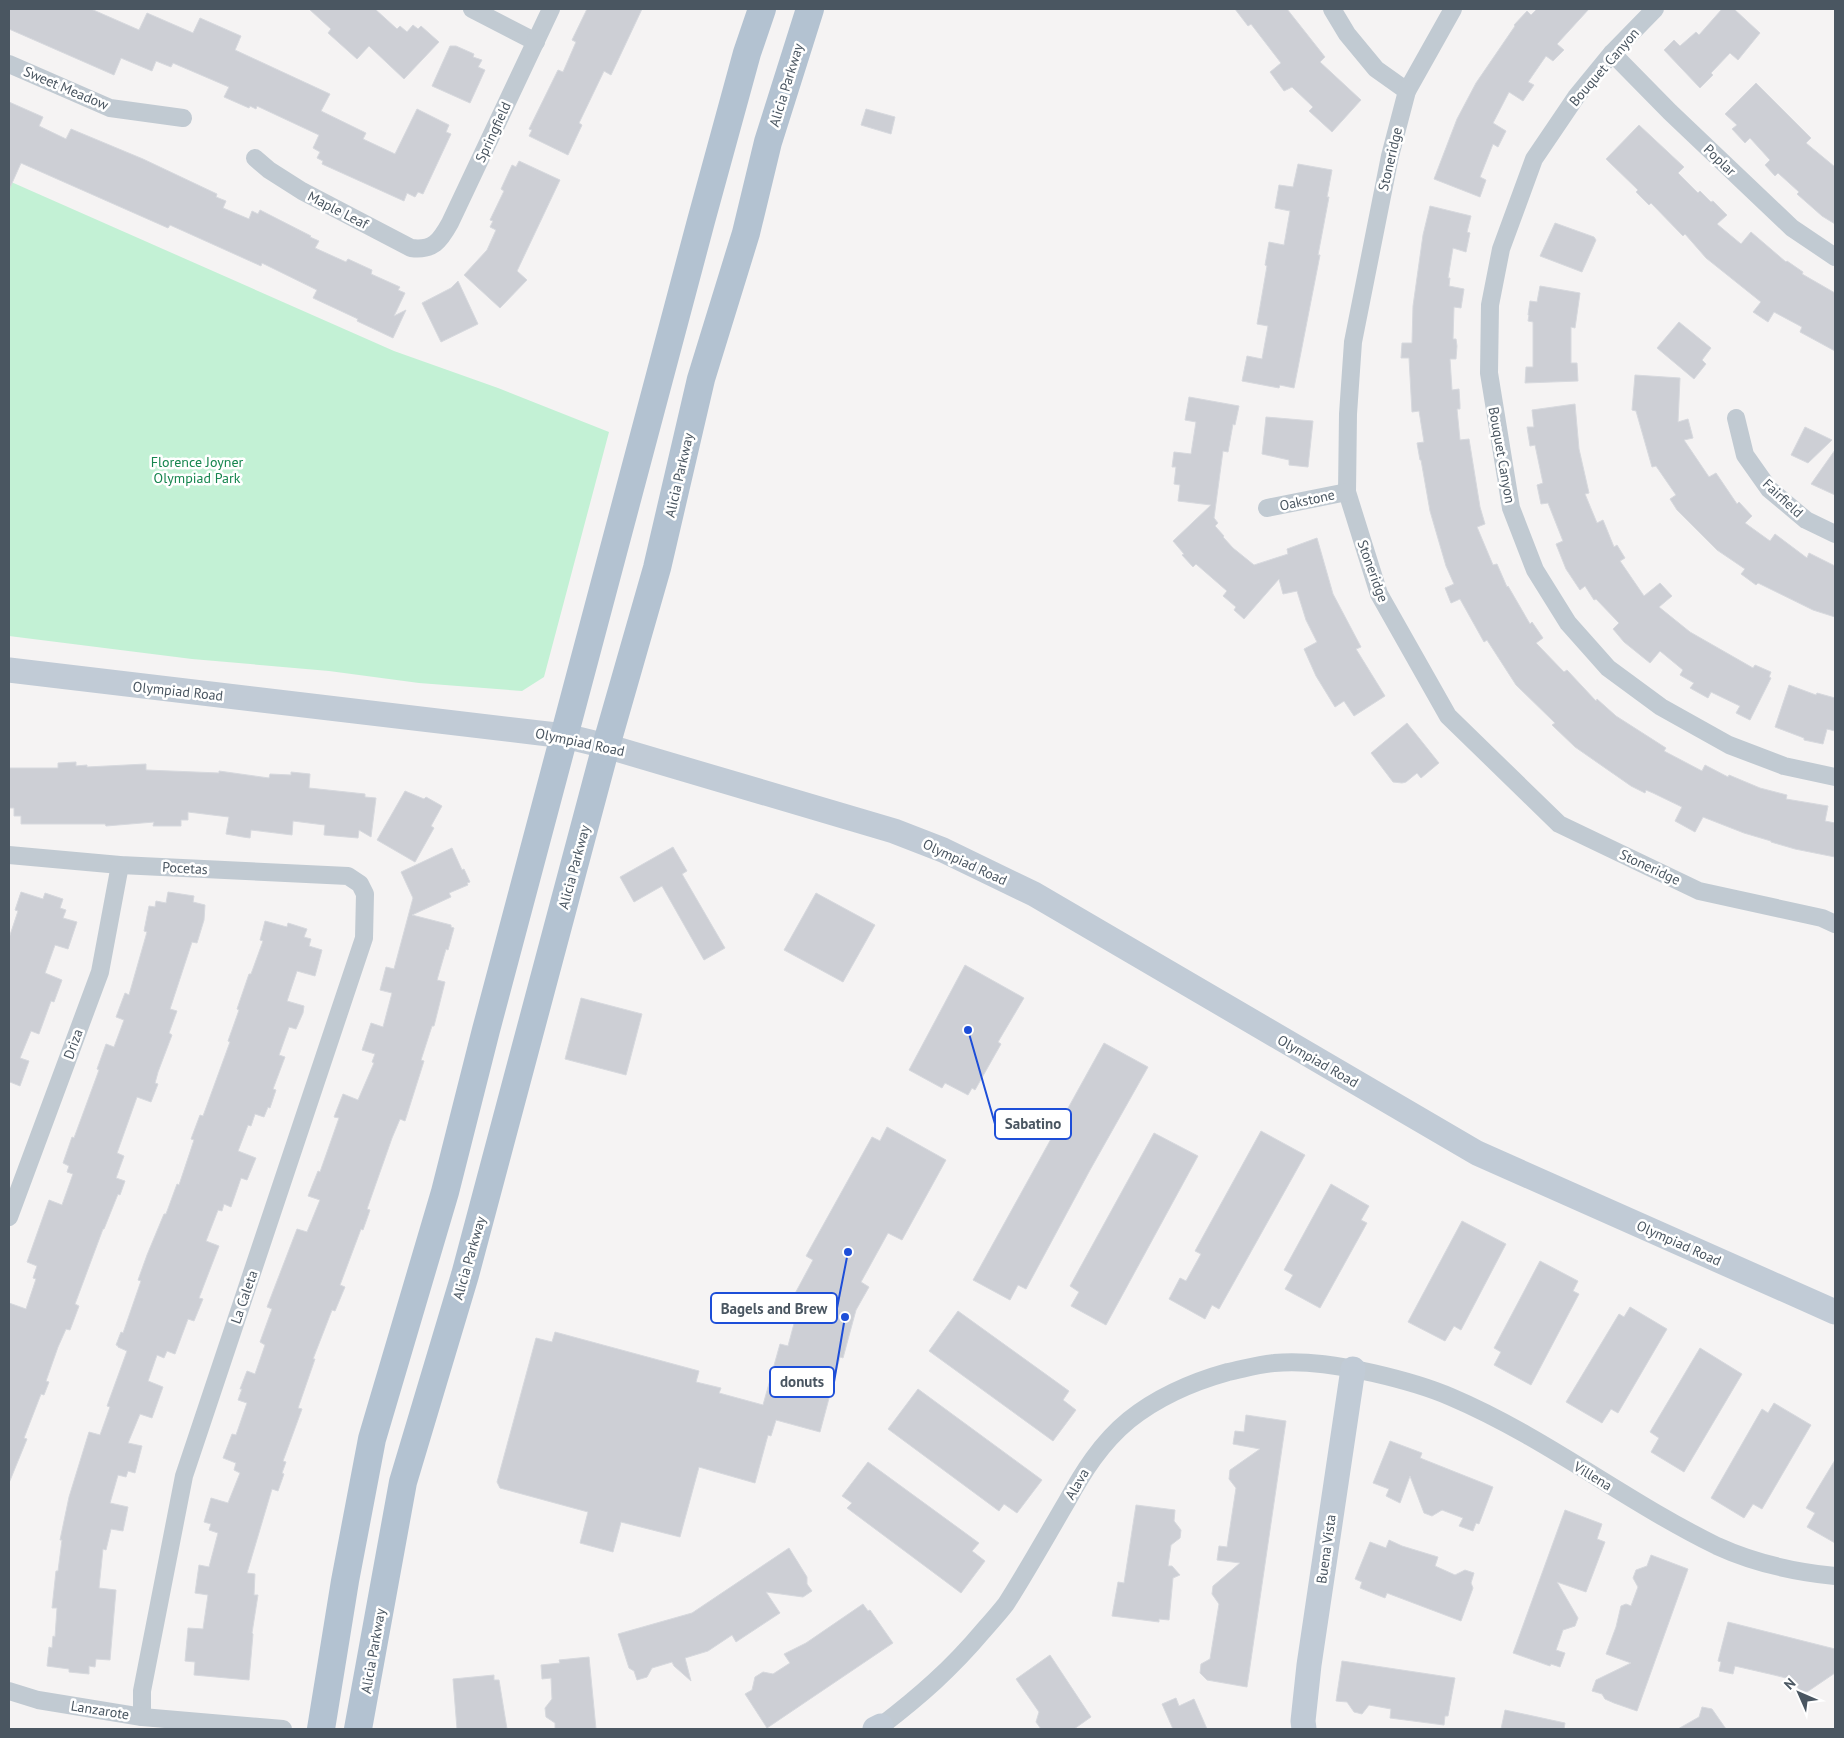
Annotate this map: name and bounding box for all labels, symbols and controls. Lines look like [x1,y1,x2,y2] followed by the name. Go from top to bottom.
[1565,24,1643,110] street label: Bouquet Canyon
[765,41,807,129] street label: Alicia Parkway
[21,62,112,114] street label: Sweet Meadow
[471,99,515,165] street label: Springfield
[1374,125,1406,193] street label: Stoneridge
[1700,140,1740,180] street label: Poplar
[305,187,372,233] street label: Maple Leaf
[1485,405,1519,505] street label: Bouquet Canyon
[661,430,698,519] street label: Alicia Parkway
[151,453,244,487] park label: Florence Joyner Olympiad Park
[1759,475,1807,521] street label: Fairfield
[1278,485,1336,515] street label: Oakstone
[1353,537,1393,605] street label: Stoneridge
[132,677,224,705] street label: Olympiad Road
[534,724,626,760] street label: Olympiad Road
[554,823,594,911] street label: Alicia Parkway
[920,835,1010,889] street label: Olympiad Road
[1617,845,1683,889] street label: Stoneridge
[162,858,208,878] street label: Pocetas
[59,1026,87,1062] street label: Driza
[1274,1031,1362,1091] street label: Olympiad Road
[995,1109,1071,1139] callout: Sabatino
[1005,1114,1061,1133] text: Sabatino
[448,1214,490,1302] street label: Alicia Parkway
[1634,1216,1724,1270] street label: Olympiad Road
[226,1268,262,1326] street label: La Caleta
[711,1293,837,1323] callout: Bagels and Brew
[721,1299,827,1318] text: Bagels and Brew
[770,1367,834,1397] callout: donuts
[780,1372,824,1391] text: donuts
[1570,1457,1616,1494] street label: Villena
[1061,1465,1093,1503] street label: Alava
[1312,1513,1340,1585] street label: Buena Vista
[357,1606,389,1695] street label: Alicia Parkway
[1774,1668,1824,1718] north arrow
[1780,1674,1799,1693] text: N
[70,1697,130,1723] street label: Lanzarote

